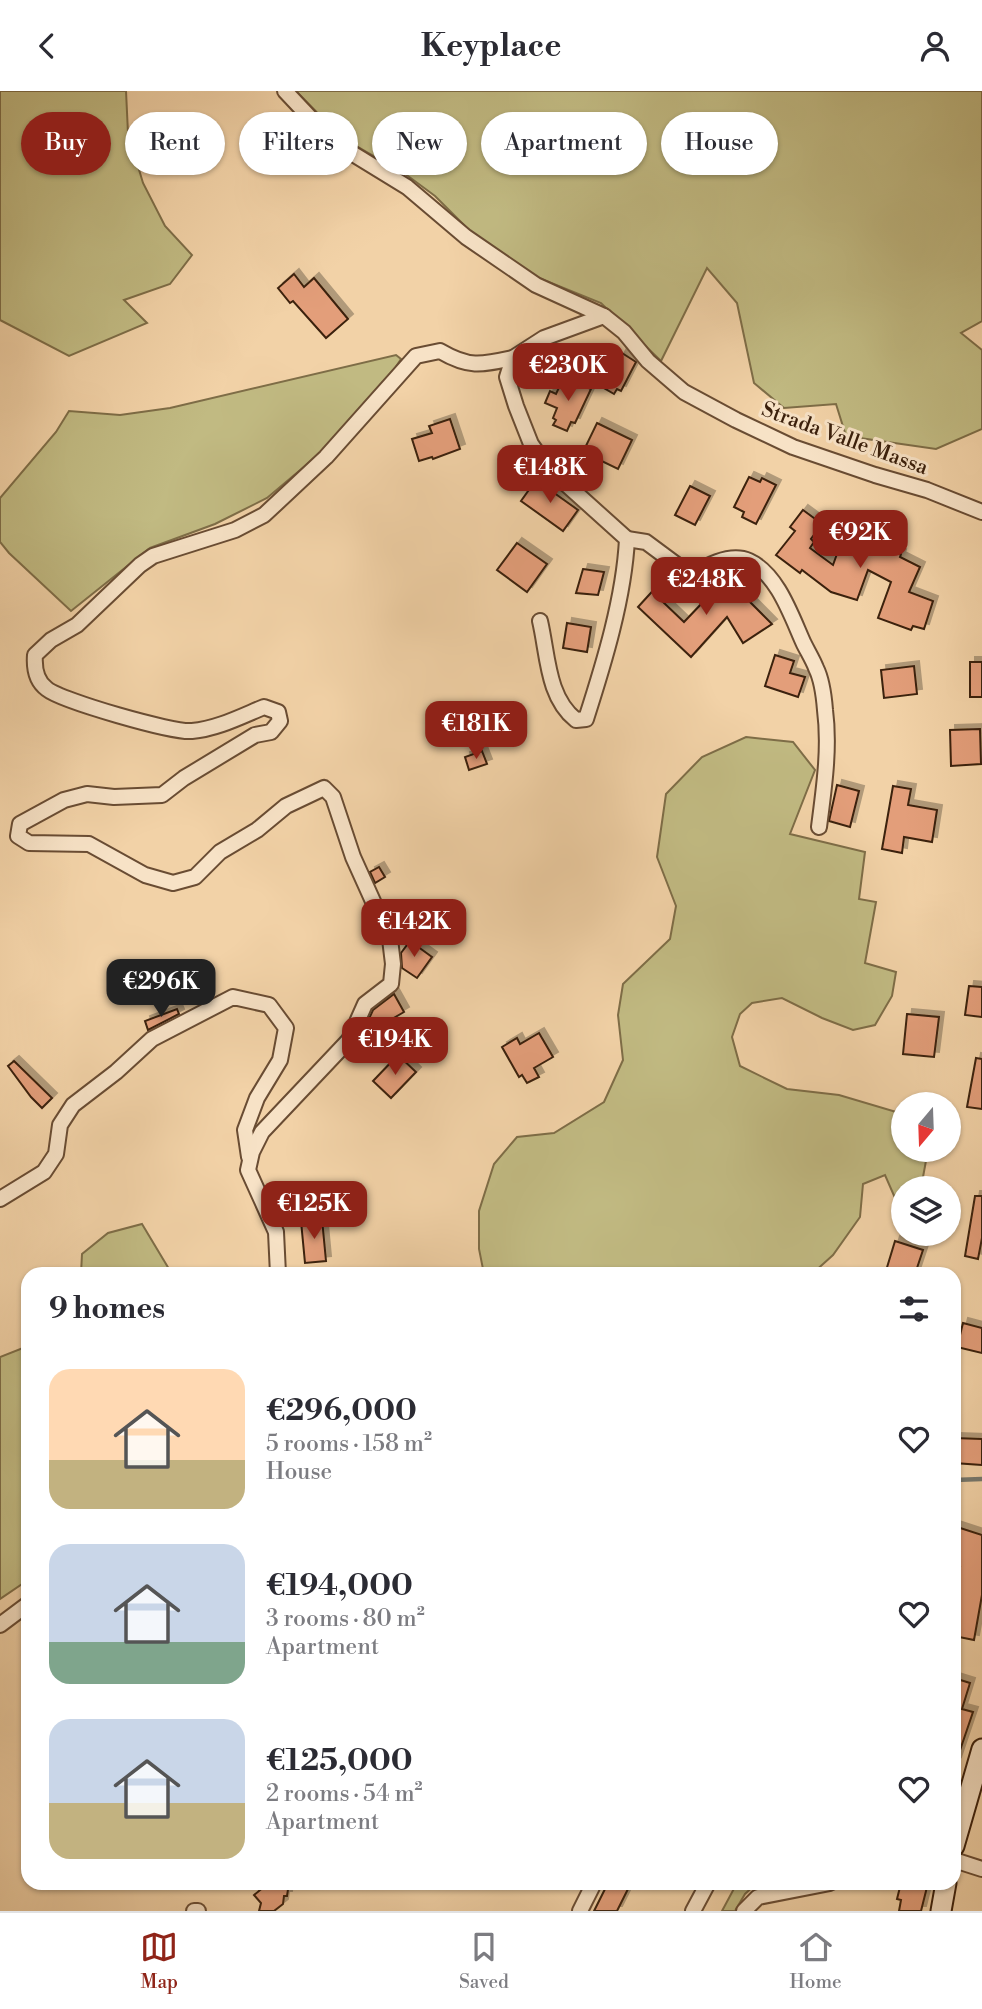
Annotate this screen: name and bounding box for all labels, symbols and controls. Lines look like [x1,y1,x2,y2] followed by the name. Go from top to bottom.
[421,26,561,66] text: Keyplace
[28,27,66,65] icon: back
[916,27,954,65] icon: person
[21,112,111,175] chip: Buy
[125,112,225,175] chip: Rent
[239,112,358,175] chip: Filters
[372,112,467,175] chip: New
[481,112,647,175] chip: Apartment
[661,112,778,175] chip: House
[519,343,617,403] pin: €230K
[529,352,607,380] text: €230K
[758,397,932,481] street label: Strada Valle Massa
[501,445,599,505] pin: €148K
[513,454,587,482] text: €148K
[819,511,901,570] pin: €92K
[829,519,891,547] text: €92K
[657,557,755,617] pin: €248K
[667,566,745,594] text: €248K
[427,701,525,761] pin: €181K
[441,710,511,738] text: €181K
[365,899,463,959] pin: €142K
[377,908,451,936] text: €142K
[112,960,210,1019] pin: €296K
[123,968,199,996] text: €296K
[346,1017,444,1077] pin: €194K
[358,1026,432,1054] text: €194K
[891,1092,961,1162] north arrow
[891,1092,961,1246] map controls
[891,1176,961,1246] button: layers
[265,1181,363,1241] pin: €125K
[277,1190,351,1218] text: €125K
[49,1290,165,1328] text: 9 homes
[895,1290,933,1328] icon: filters
[266,1392,417,1430] text: €296,000
[105,1397,189,1481] icon: home
[895,1420,933,1458] icon: heart
[266,1430,432,1458] text: 5 rooms · 158 m²
[266,1458,332,1486] text: House
[266,1567,413,1605] text: €194,000
[105,1572,189,1656] icon: home
[895,1595,933,1633] icon: heart
[266,1605,425,1633] text: 3 rooms · 80 m²
[266,1633,379,1661] text: Apartment
[266,1742,413,1780] text: €125,000
[105,1747,189,1831] icon: home
[895,1770,933,1808] icon: heart
[266,1780,423,1808] text: 2 rooms · 54 m²
[266,1808,379,1836] text: Apartment
[140,1928,178,1994] tab: Map
[459,1928,509,1994] tab: Saved
[790,1928,842,1994] tab: Home

